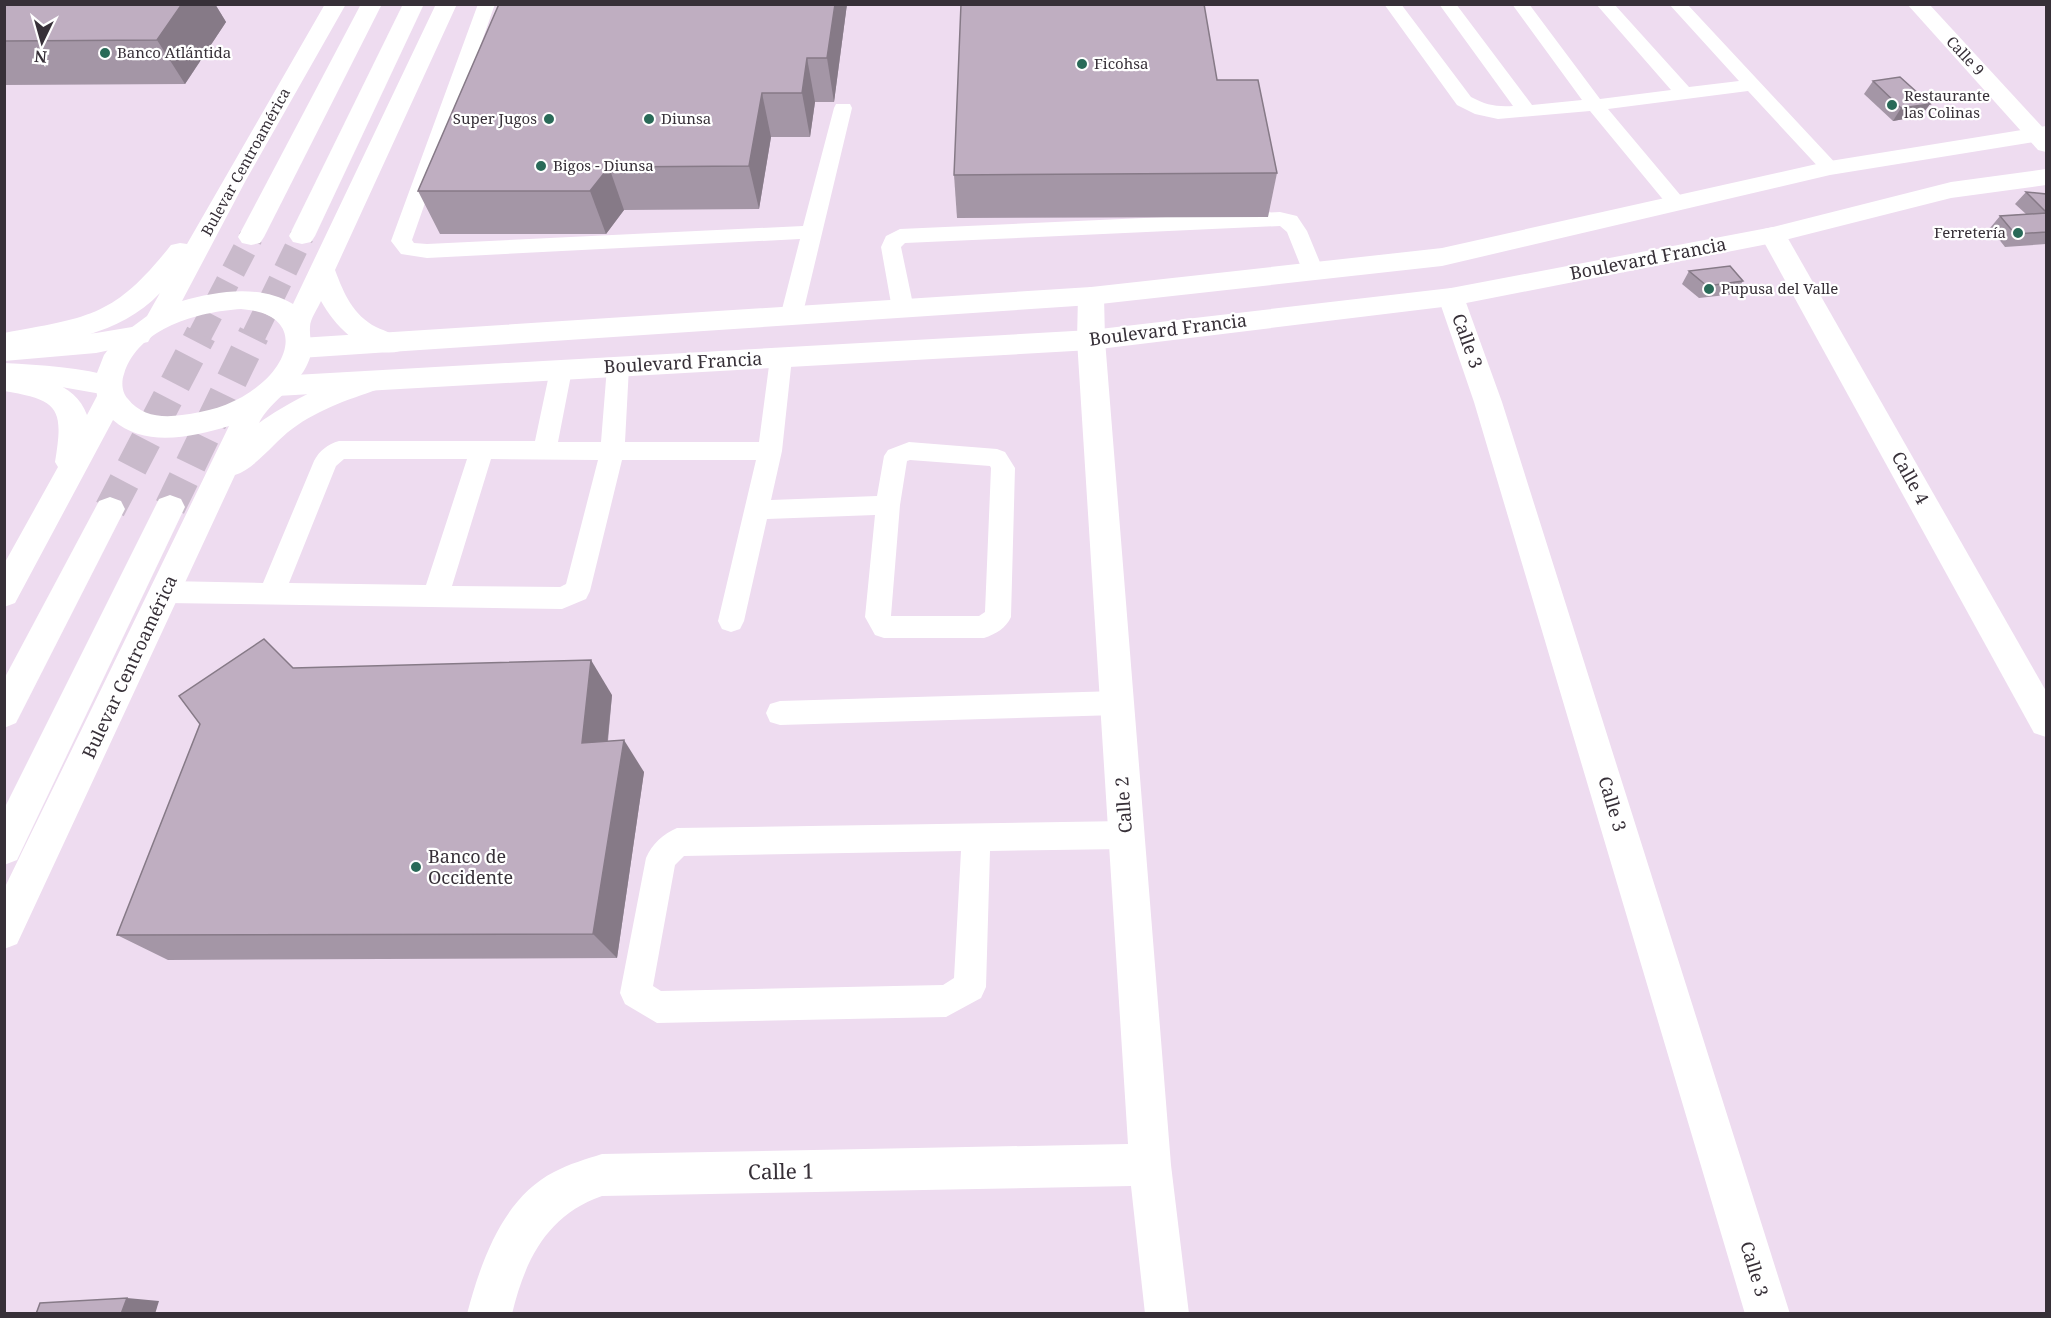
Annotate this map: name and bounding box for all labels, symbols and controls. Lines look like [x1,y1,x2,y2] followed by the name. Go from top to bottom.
[12,12,72,72] north arrow
[1942,31,1989,79] street label: Calle 9
[117,42,231,62] place label: Banco Atlántida
[33,45,48,68] text: N
[98,46,112,60] marker: Banco Atlántida
[1094,53,1148,73] place label: Ficohsa
[1075,57,1089,71] marker: Ficohsa
[196,84,294,239] street label: Bulevar Centroamérica
[1904,85,1990,122] place label: Restaurante las Colinas
[1885,98,1899,112] marker: Restaurante las Colinas
[453,108,537,128] place label: Super Jugos
[661,108,711,128] place label: Diunsa
[542,112,556,126] marker: Super Jugos
[642,112,656,126] marker: Diunsa
[553,155,654,175] place label: Bigos - Diunsa
[534,159,548,173] marker: Bigos - Diunsa
[1934,222,2006,242] place label: Ferretería
[2011,226,2025,240] marker: Ferretería
[1568,231,1728,285] street label: Boulevard Francia
[1721,278,1838,298] place label: Pupusa del Valle
[1702,282,1716,296] marker: Pupusa del Valle
[1088,307,1248,351] street label: Boulevard Francia
[1447,310,1489,371] street label: Calle 3
[603,346,763,378] street label: Boulevard Francia
[1887,447,1935,508] street label: Calle 4
[76,571,182,762] street label: Bulevar Centroamérica
[1593,773,1633,834] street label: Calle 3
[1109,776,1137,834] street label: Calle 2
[428,844,513,889] place label: Banco de Occidente
[409,860,423,874] marker: Banco de Occidente
[748,1156,814,1186] street label: Calle 1
[1735,1238,1775,1299] street label: Calle 3

